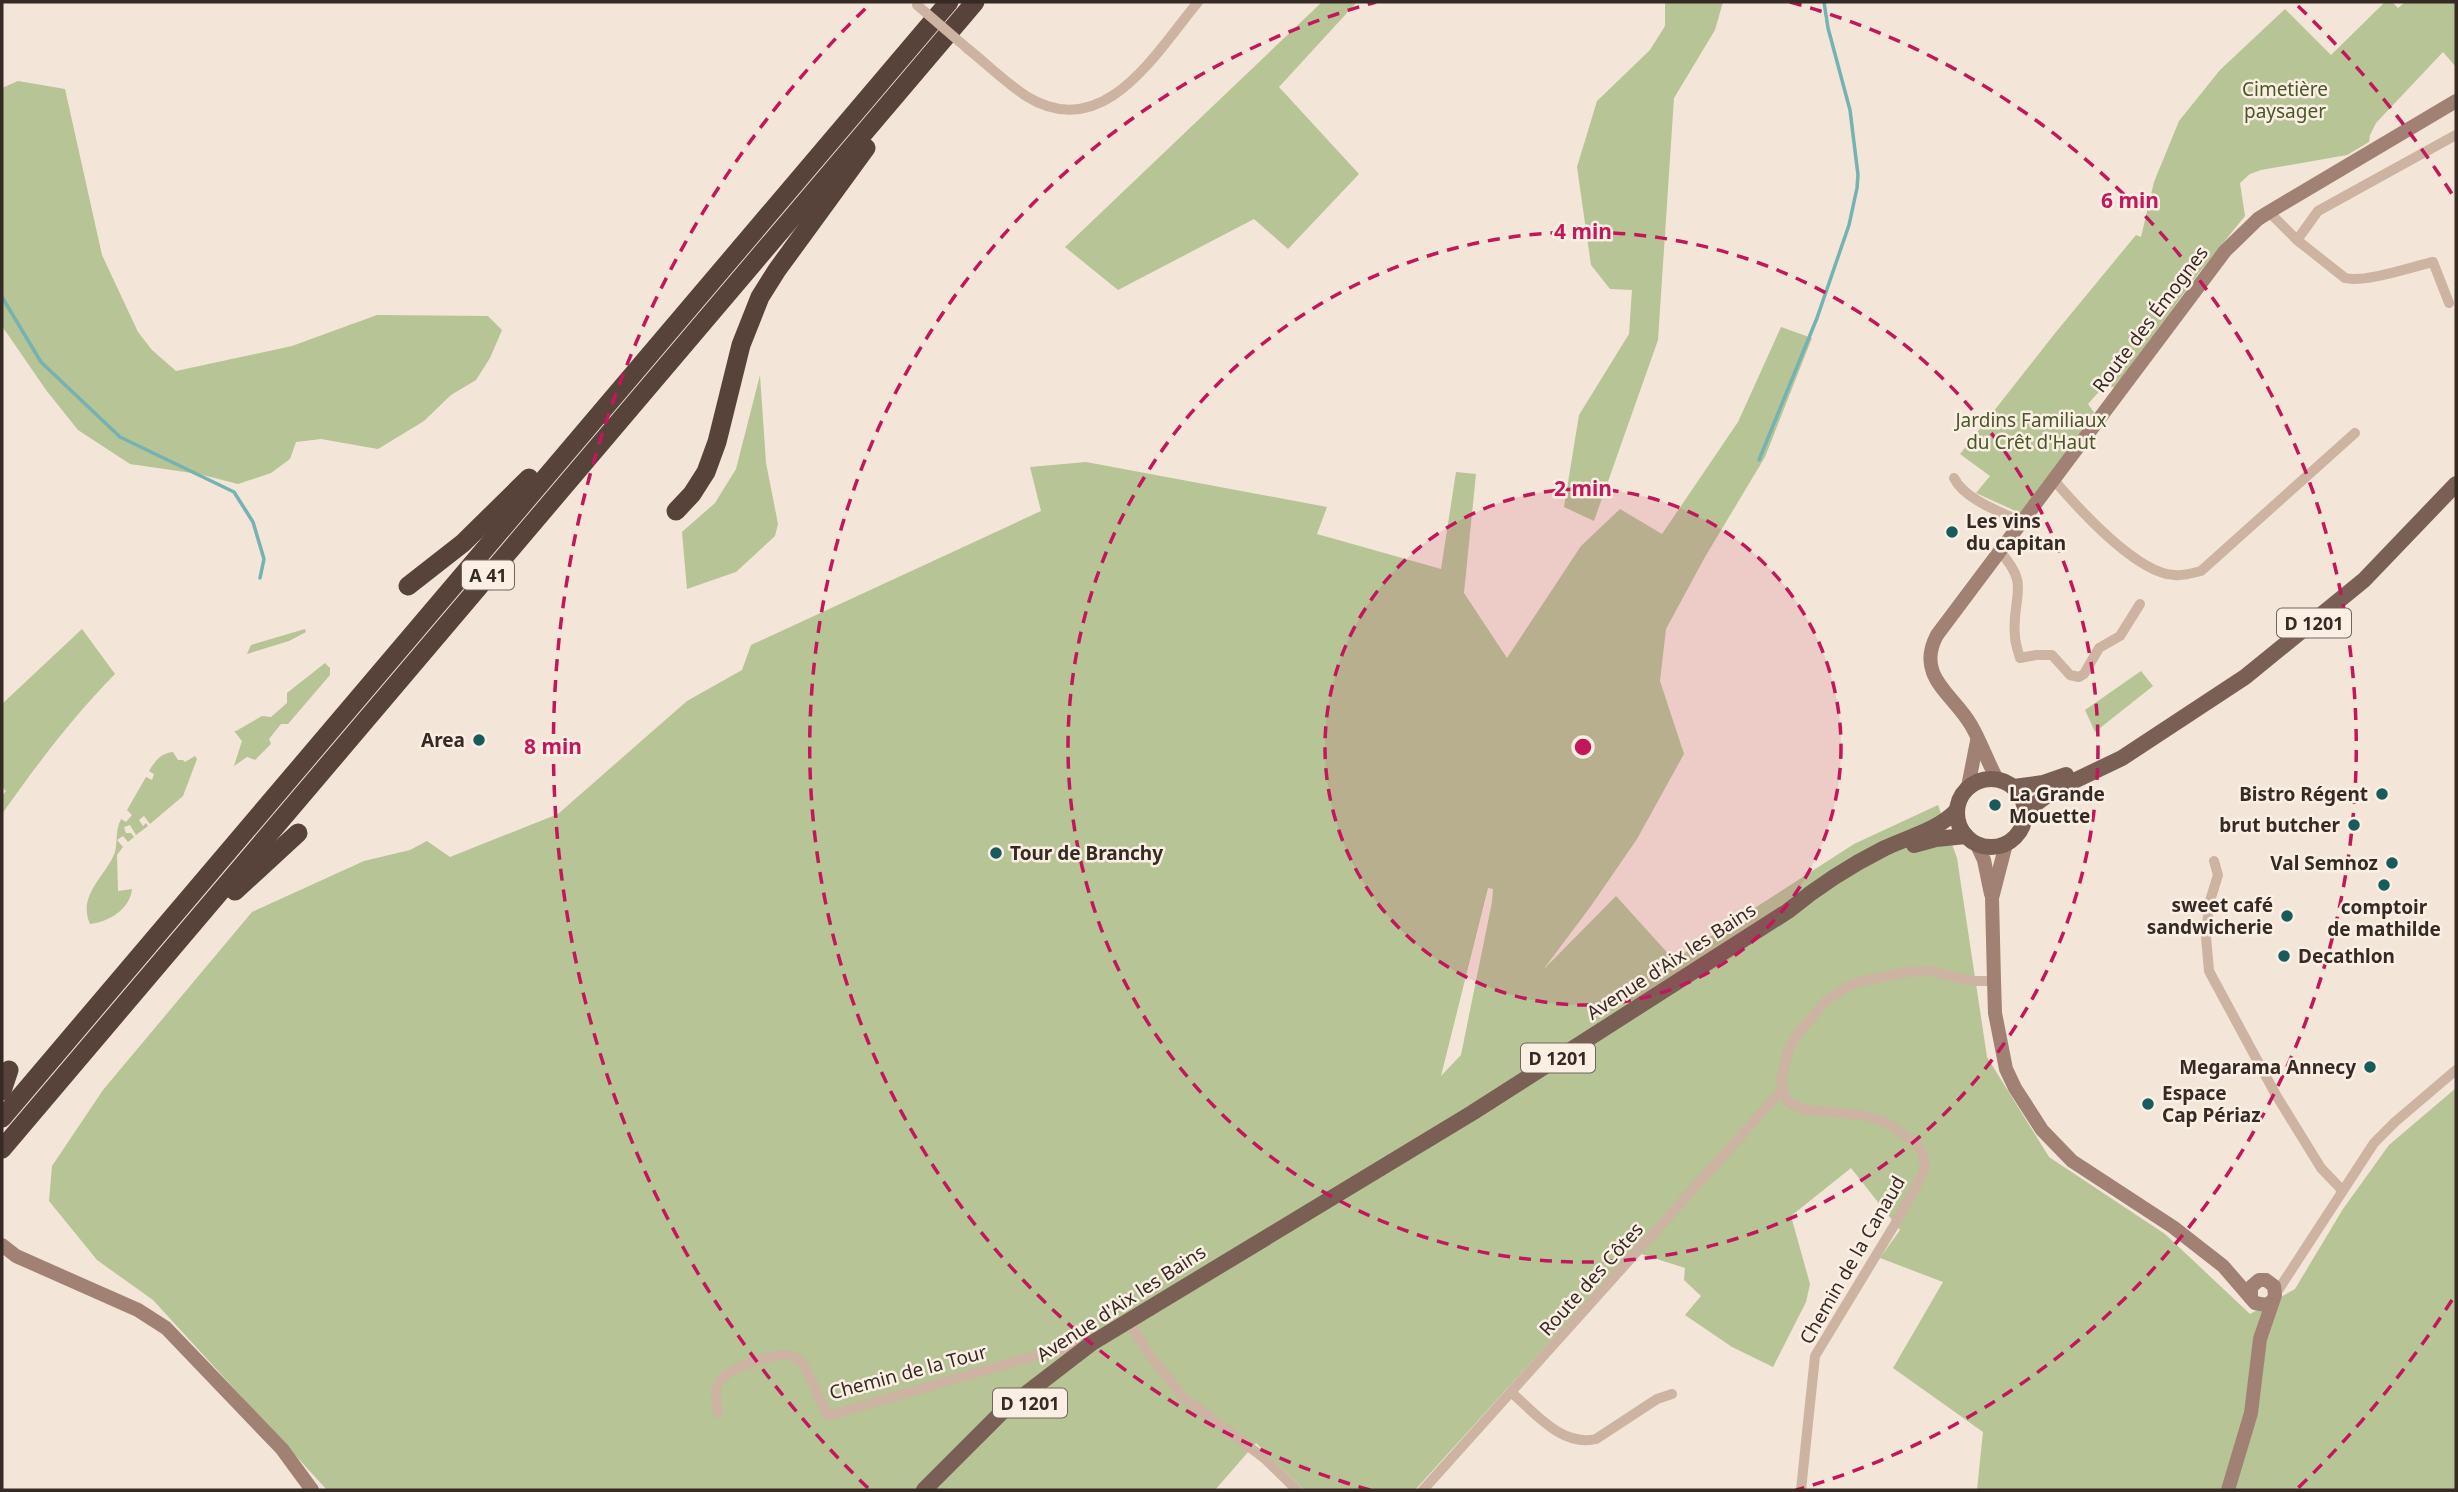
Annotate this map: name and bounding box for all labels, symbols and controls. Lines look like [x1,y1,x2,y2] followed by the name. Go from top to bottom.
[2242,76,2328,124] park label: Cimetière paysager
[2101,186,2159,214] text: 6 min
[1554,217,1612,245] text: 4 min
[2086,240,2214,398] street label: Route des Émognes
[1953,407,2107,455] park label: Jardins Familiaux du Crêt d'Haut
[1554,474,1612,502] text: 2 min
[1966,508,2066,556] place label: Les vins du capitan
[1944,524,1960,540] marker: Les vins du capitan
[462,560,514,590] road number: A 41
[2277,608,2351,638] road number: D 1201
[421,727,465,753] place label: Area
[471,732,487,748] marker: Area
[524,732,582,760] text: 8 min
[1571,735,1595,759] centre of rings
[2009,781,2105,829] place label: La Grande Mouette
[2239,781,2368,807] place label: Bistro Régent
[2374,786,2390,802] marker: Bistro Régent
[1987,797,2003,813] marker: La Grande Mouette
[2219,812,2340,838] place label: brut butcher
[2346,817,2362,833] marker: brut butcher
[1010,840,1163,866] place label: Tour de Branchy
[988,845,1004,861] marker: Tour de Branchy
[2270,850,2378,876] place label: Val Semnoz
[2384,855,2400,871] marker: Val Semnoz
[2376,877,2392,893] marker: comptoir de mathilde
[2147,892,2273,940] place label: sweet café sandwicherie
[2327,894,2441,942] place label: comptoir de mathilde
[1581,897,1761,1025] street label: Avenue d'Aix les Bains
[2279,908,2295,924] marker: sweet café sandwicherie
[2298,943,2395,969] place label: Decathlon
[2276,948,2292,964] marker: Decathlon
[1521,1044,1595,1072] road number: D 1201
[2179,1054,2356,1080] place label: Megarama Annecy
[2362,1059,2378,1075] marker: Megarama Annecy
[2162,1080,2261,1128] place label: Espace Cap Périaz
[2140,1096,2156,1112] marker: Espace Cap Périaz
[1793,1171,1911,1349] street label: Chemin de la Canaud
[1533,1217,1649,1341] street label: Route des Côtes
[1031,1239,1211,1367] street label: Avenue d'Aix les Bains
[826,1338,990,1406] street label: Chemin de la Tour
[993,1388,1067,1418] road number: D 1201

